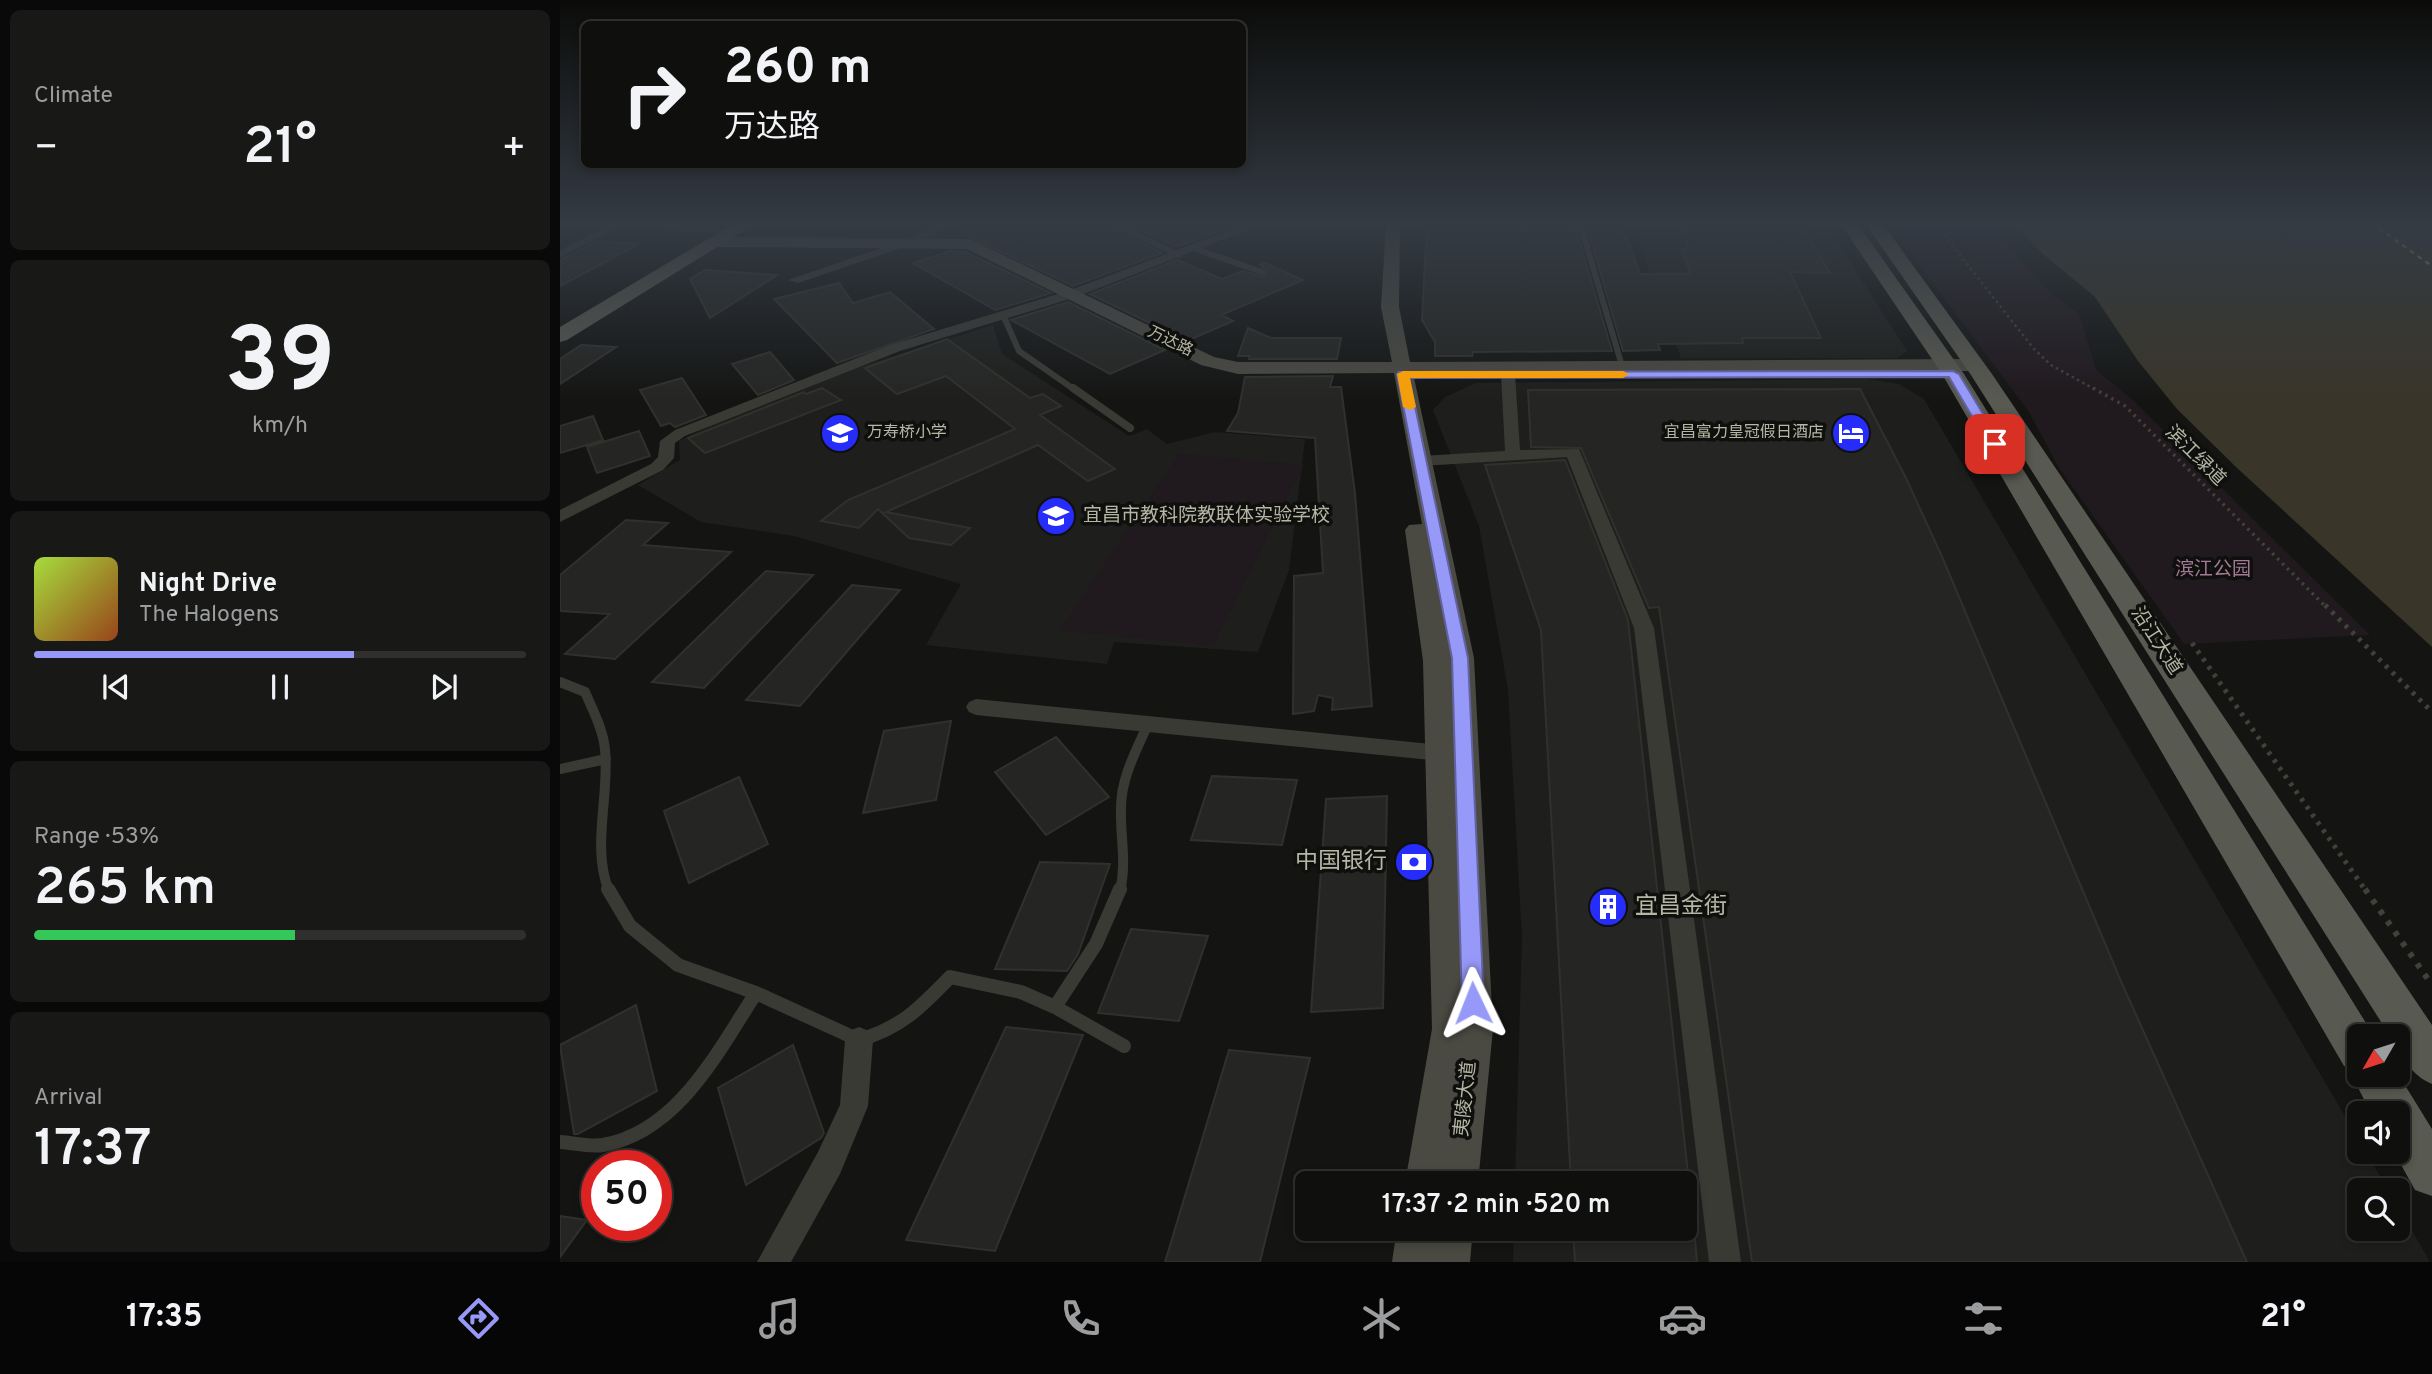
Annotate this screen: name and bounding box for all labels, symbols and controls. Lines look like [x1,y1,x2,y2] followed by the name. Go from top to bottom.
[724,39,871,101] text: 260 m
[609,49,700,140] icon: right
[34,82,113,111] text: Climate
[724,109,820,149] text: 万达路
[243,116,317,182] text: 21°
[34,125,59,174] text: −
[501,125,526,174] text: +
[225,309,335,424] text: 39
[1144,322,1196,362] street label: 万达路
[252,412,308,441] text: km/h
[819,412,861,454] school or university icon: 万寿桥小学
[1830,412,1872,454] hotel icon: 宜昌富力皇冠假日酒店
[1965,414,2025,474] pin
[2160,421,2230,491] street label: 滨江绿道
[867,423,947,443] place label: 万寿桥小学
[1664,423,1824,443] place label: 宜昌富力皇冠假日酒店
[1976,425,2014,463] icon: arrive
[1035,495,1077,537] school or university icon: 宜昌市教科院教联体实验学校
[1083,504,1330,528] place label: 宜昌市教科院教联体实验学校
[2175,558,2251,582] park label: 滨江公园
[139,568,277,601] text: Night Drive
[139,601,279,630] text: The Halogens
[2125,603,2187,679] street label: 沿江大道
[97,668,135,706] icon: previous
[261,668,299,706] icon: pause
[425,668,463,706] icon: next
[34,823,159,852] text: Range · 53%
[1393,841,1435,883] bank icon: 中国银行
[1295,848,1387,877] place label: 中国银行
[34,857,216,923] text: 265 km
[1587,886,1629,928] building icon: 宜昌金街
[1635,893,1727,922] place label: 宜昌金街
[1436,966,1510,1040] position arrow
[2347,1024,2410,1087] north arrow
[2347,1024,2410,1241] map controls
[1450,1060,1482,1138] street label: 夷陵大道
[34,1084,103,1113] text: Arrival
[2347,1101,2410,1164] button: sound
[34,1118,152,1184] text: 17:37
[581,1150,672,1241] speed limit sign: 50
[2347,1178,2410,1241] button: search
[1382,1189,1610,1222] text: 17:37 · 2 min · 520 m
[454,1294,503,1343] icon: directions
[755,1294,804,1343] icon: music
[1056,1294,1105,1343] icon: phone
[1357,1294,1406,1343] icon: climate
[1658,1294,1707,1343] icon: car
[1959,1294,2008,1343] icon: filters
[126,1298,202,1338] text: 17:35
[2260,1298,2306,1338] text: 21°

